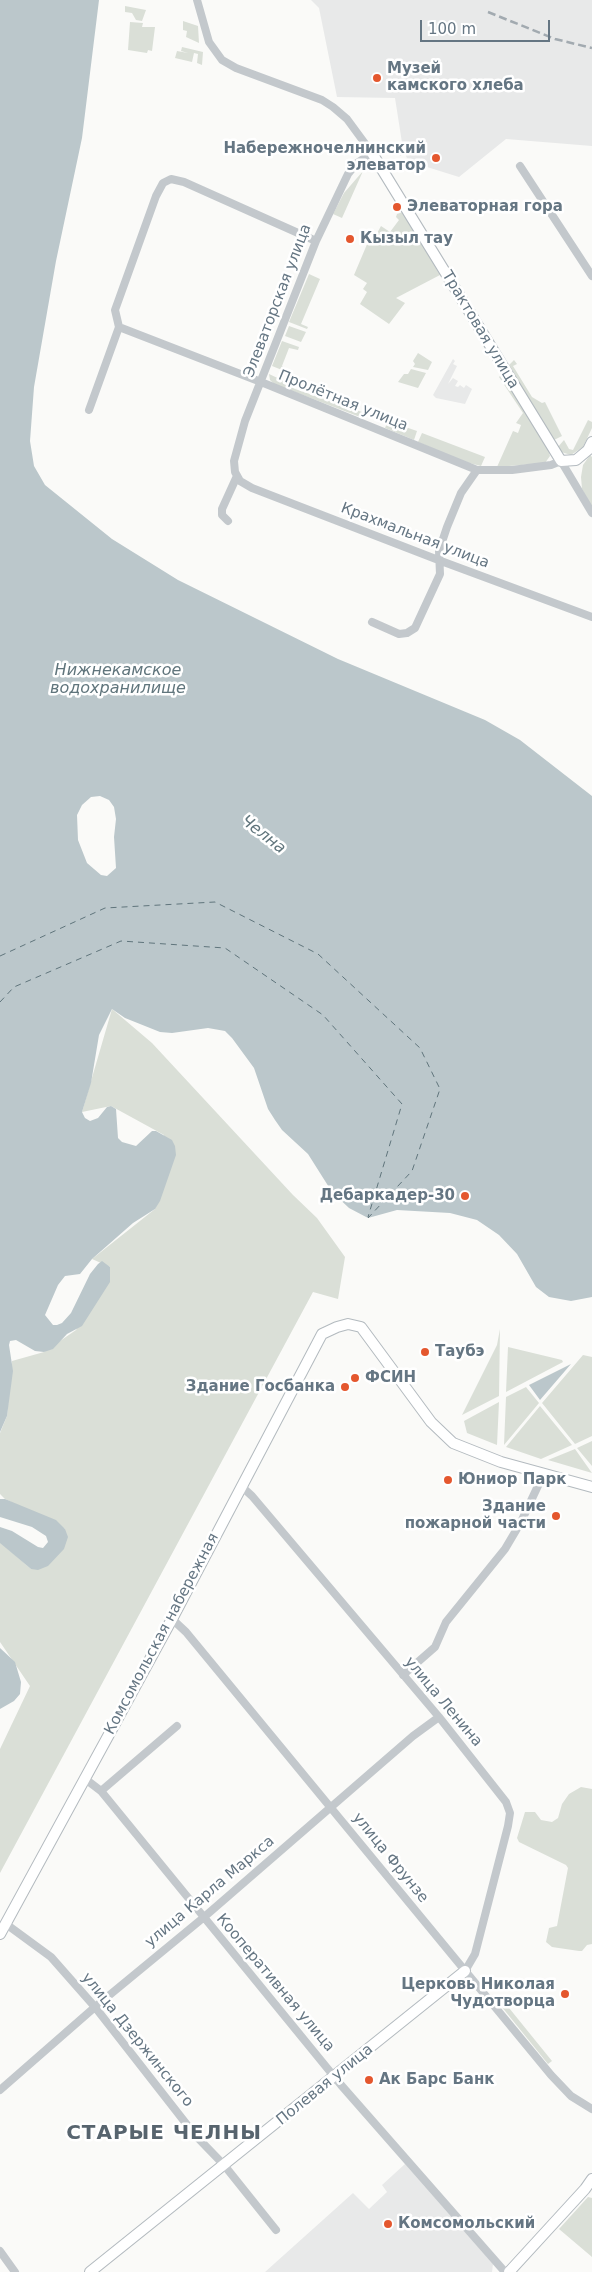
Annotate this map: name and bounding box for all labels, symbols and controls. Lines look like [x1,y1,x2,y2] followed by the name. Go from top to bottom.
[422,10,552,42] scale bar
[428,20,476,38] text: 100 m
[387,60,524,95] place label: Музей камского хлеба
[371,72,383,84] marker: Музей камского хлеба
[223,140,426,175] place label: Набережночелнинский элеватор
[430,152,442,164] marker: Набережночелнинский элеватор
[407,198,563,216] place label: Элеваторная гора
[391,201,403,213] marker: Элеваторная гора
[240,222,316,380] street label: Элеваторская улица
[360,230,453,248] place label: Кызыл тау
[344,233,356,245] marker: Кызыл тау
[438,268,522,392] street label: Трактовая улица
[276,367,410,435] street label: Пролётная улица
[338,499,492,573] street label: Крахмальная улица
[50,661,186,699] water label: Нижнекамское водохранилище
[237,812,289,858] water label: Челна
[320,1187,455,1205] place label: Дебаркадер-30
[459,1190,471,1202] marker: Дебаркадер-30
[435,1343,484,1361] place label: Таубэ
[419,1346,431,1358] marker: Таубэ
[365,1369,416,1387] place label: ФСИН
[349,1372,361,1384] marker: ФСИН
[186,1378,335,1396] place label: Здание Госбанка
[339,1381,351,1393] marker: Здание Госбанка
[458,1471,566,1489] place label: Юниор Парк
[442,1474,454,1486] marker: Юниор Парк
[405,1498,546,1533] place label: Здание пожарной части
[550,1510,562,1522] marker: Здание пожарной части
[101,1530,223,1738] street label: Комсомольская набережная
[400,1654,486,1750] street label: улица Ленина
[348,1809,432,1907] street label: улица Фрунзе
[142,1833,278,1951] street label: улица Карла Маркса
[212,1910,338,2056] street label: Кооперативная улица
[77,1969,197,2111] street label: улица Дзержинского
[401,1976,555,2011] place label: Церковь Николая Чудотворца
[559,1988,571,2000] marker: Церковь Николая Чудотворца
[273,2041,377,2129] street label: Полевая улица
[379,2071,495,2089] place label: Ак Барс Банк
[363,2074,375,2086] marker: Ак Барс Банк
[65,2122,263,2146] district label: СТАРЫЕ ЧЕЛНЫ
[398,2215,535,2233] place label: Комсомольский
[382,2218,394,2230] marker: Комсомольский

